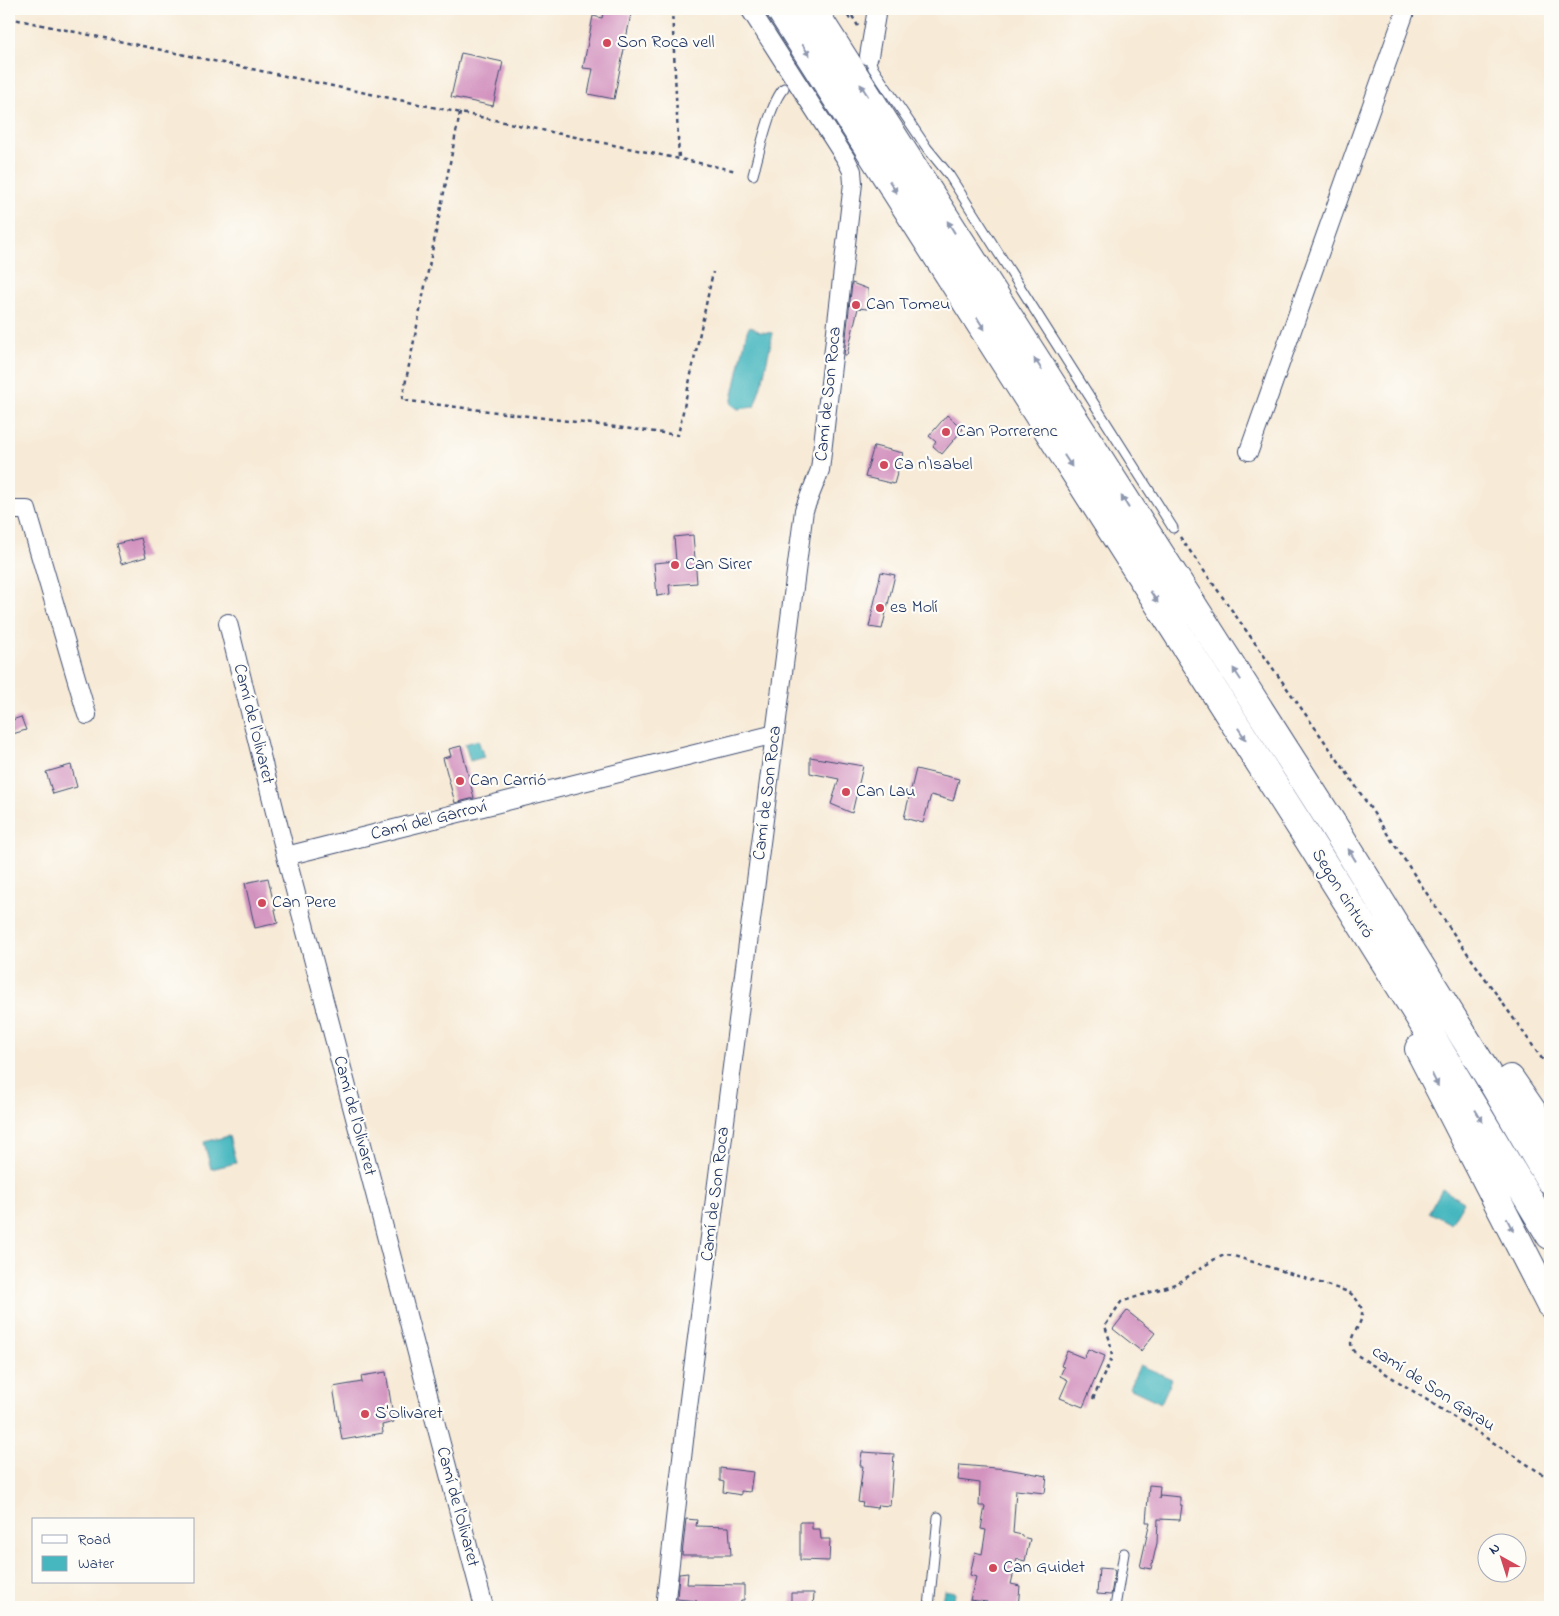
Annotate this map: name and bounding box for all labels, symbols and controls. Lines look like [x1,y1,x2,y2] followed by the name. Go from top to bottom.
[617,30,714,56] place label: Son Roca vell
[601,37,613,49] marker: Son Roca vell
[802,43,811,56] one-way arrow
[859,83,869,97] one-way arrow
[889,180,898,194] one-way arrow
[947,221,956,234] one-way arrow
[866,292,950,318] place label: Can Tomeu
[850,299,862,311] marker: Can Tomeu
[976,318,985,331] one-way arrow
[809,325,849,463] street label: Camí de Son Roca
[1034,358,1043,371] one-way arrow
[956,419,1057,445] place label: Can Porrerenc
[940,426,952,438] marker: Can Porrerenc
[894,452,973,478] place label: Ca n'Isabel
[1063,455,1072,468] one-way arrow
[878,459,890,471] marker: Ca n'Isabel
[1121,495,1130,508] one-way arrow
[685,552,752,578] place label: Can Sirer
[669,559,681,571] marker: Can Sirer
[1149,590,1159,604] one-way arrow
[890,595,938,621] place label: es Molí
[874,602,886,614] marker: es Molí
[225,661,281,787] street label: Camí de l'Olivaret
[1232,667,1241,680] one-way arrow
[747,724,789,862] street label: Camí de Son Roca
[1237,727,1246,741] one-way arrow
[470,768,546,794] place label: Can Carrió
[454,775,466,787] marker: Can Carrió
[856,779,916,805] place label: Can Lau
[840,786,852,798] marker: Can Lau
[368,794,490,848] street label: Camí del Garroví
[1303,844,1380,945] street label: Segon cinturó
[1347,849,1356,862] one-way arrow
[272,890,337,916] place label: Can Pere
[256,897,268,909] marker: Can Pere
[325,1053,383,1179] street label: Camí de l'Olivaret
[1431,1073,1439,1087] one-way arrow
[1475,1110,1484,1123] one-way arrow
[695,1125,737,1263] street label: Camí de Son Roca
[1506,1217,1514,1232] one-way arrow
[1366,1339,1500,1439] street label: camí de Son Garau
[375,1401,443,1427] place label: S'Olivaret
[359,1408,371,1420] marker: S'Olivaret
[428,1444,486,1570] street label: Camí de l'Olivaret
[32,1518,195,1584] legend
[78,1529,111,1551] text: Road
[1476,1534,1526,1584] north arrow
[1484,1538,1505,1560] text: N
[78,1553,114,1575] text: Water
[1003,1555,1085,1581] place label: Can Guidet
[987,1562,999,1574] marker: Can Guidet

